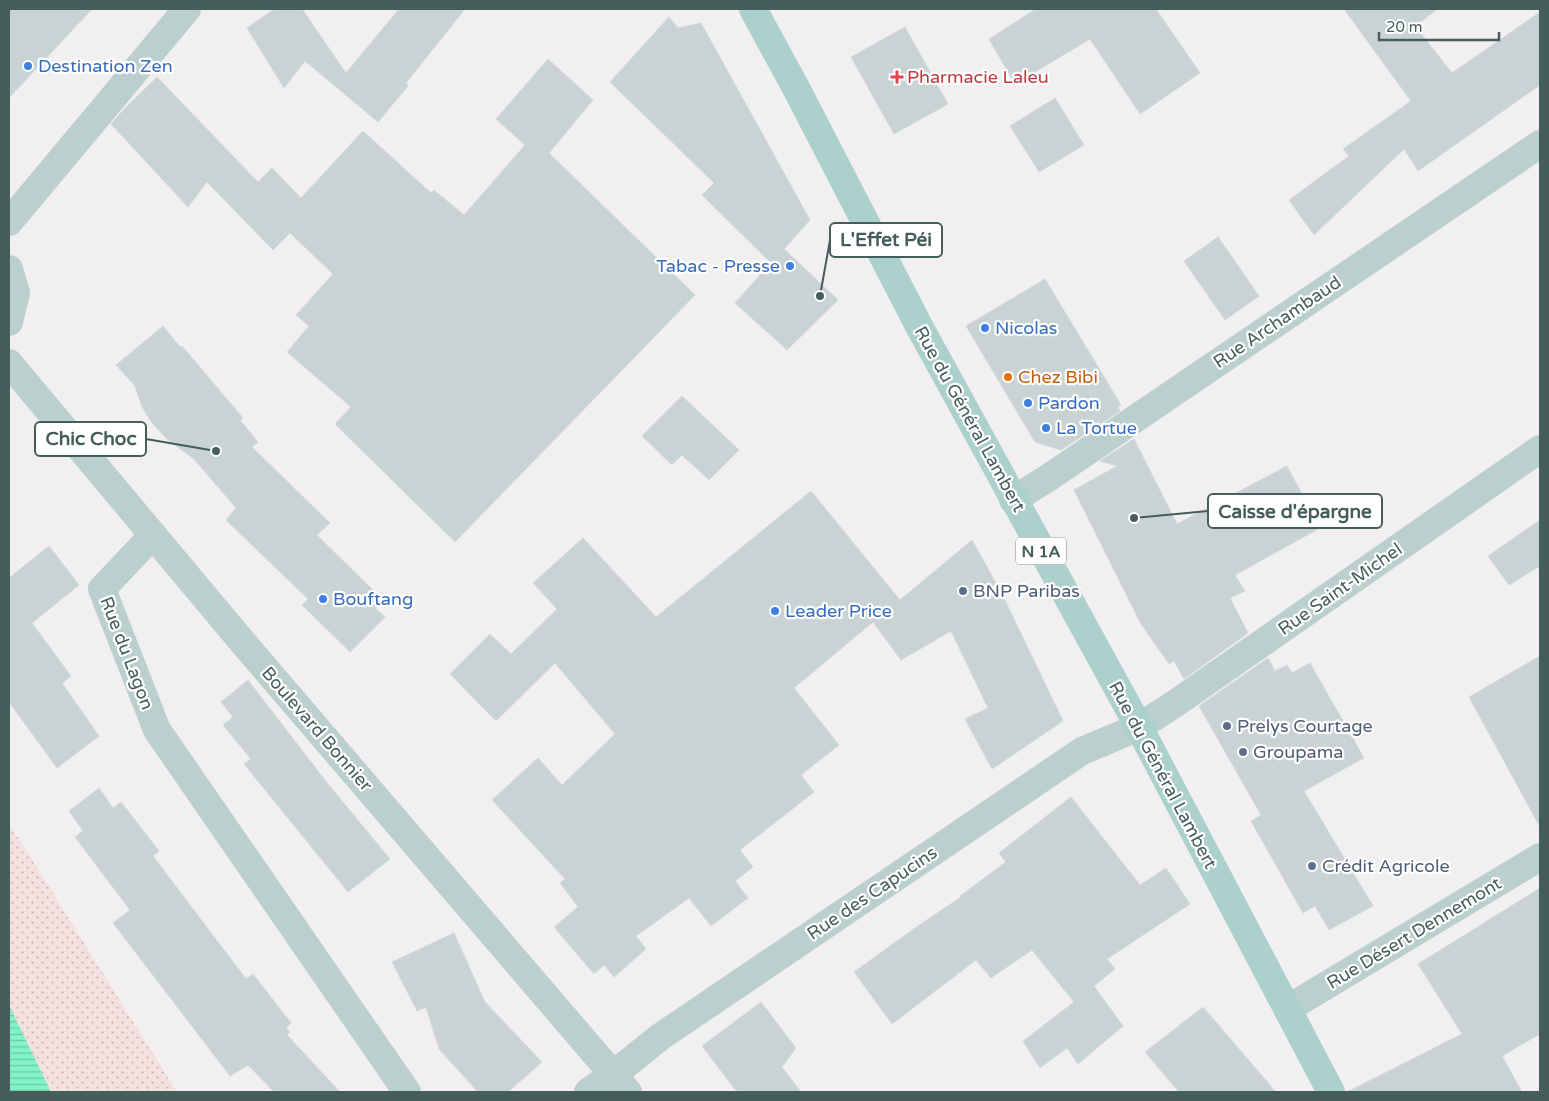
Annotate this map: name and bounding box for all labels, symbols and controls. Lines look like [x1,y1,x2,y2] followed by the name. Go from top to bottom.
[1379,10,1499,42] scale bar
[1386,18,1423,36] text: 20 m
[38,55,173,77] place label: Destination Zen
[22,60,34,72] marker: Destination Zen
[907,66,1049,88] place label: Pharmacie Laleu
[891,71,903,83] marker: Pharmacie Laleu
[830,223,942,257] callout: L'Effet Péi
[840,229,932,251] text: L'Effet Péi
[656,255,780,277] place label: Tabac - Presse
[784,260,796,272] marker: Tabac - Presse
[1209,271,1345,373] street label: Rue Archambaud
[995,317,1057,339] place label: Nicolas
[910,322,1030,516] street label: Rue du Général Lambert
[979,322,991,334] marker: Nicolas
[1018,366,1098,388] place label: Chez Bibi
[1002,371,1014,383] marker: Chez Bibi
[1038,392,1100,414] place label: Pardon
[1022,397,1034,409] marker: Pardon
[1056,417,1137,439] place label: La Tortue
[35,422,146,456] callout: Chic Choc
[1040,422,1052,434] marker: La Tortue
[45,428,137,450] text: Chic Choc
[1208,494,1382,528] callout: Caisse d'épargne
[1218,501,1372,524] text: Caisse d'épargne
[1016,538,1066,564] road number: N 1A
[1274,538,1406,640] street label: Rue Saint-Michel
[973,580,1080,602] place label: BNP Paribas
[957,585,969,597] marker: BNP Paribas
[333,588,413,610] place label: Bouftang
[95,593,159,713] street label: Rue du Lagon
[317,593,329,605] marker: Bouftang
[785,600,892,622] place label: Leader Price
[769,605,781,617] marker: Leader Price
[257,662,377,796] street label: Boulevard Bonnier
[1104,678,1222,873] street label: Rue du Général Lambert
[1237,715,1373,737] place label: Prelys Courtage
[1221,720,1233,732] marker: Prelys Courtage
[1253,741,1343,763] place label: Groupama
[1237,746,1249,758] marker: Groupama
[803,841,941,945] street label: Rue des Capucins
[1322,855,1450,877] place label: Crédit Agricole
[1306,860,1318,872] marker: Crédit Agricole
[1323,872,1505,994] street label: Rue Désert Dennemont

